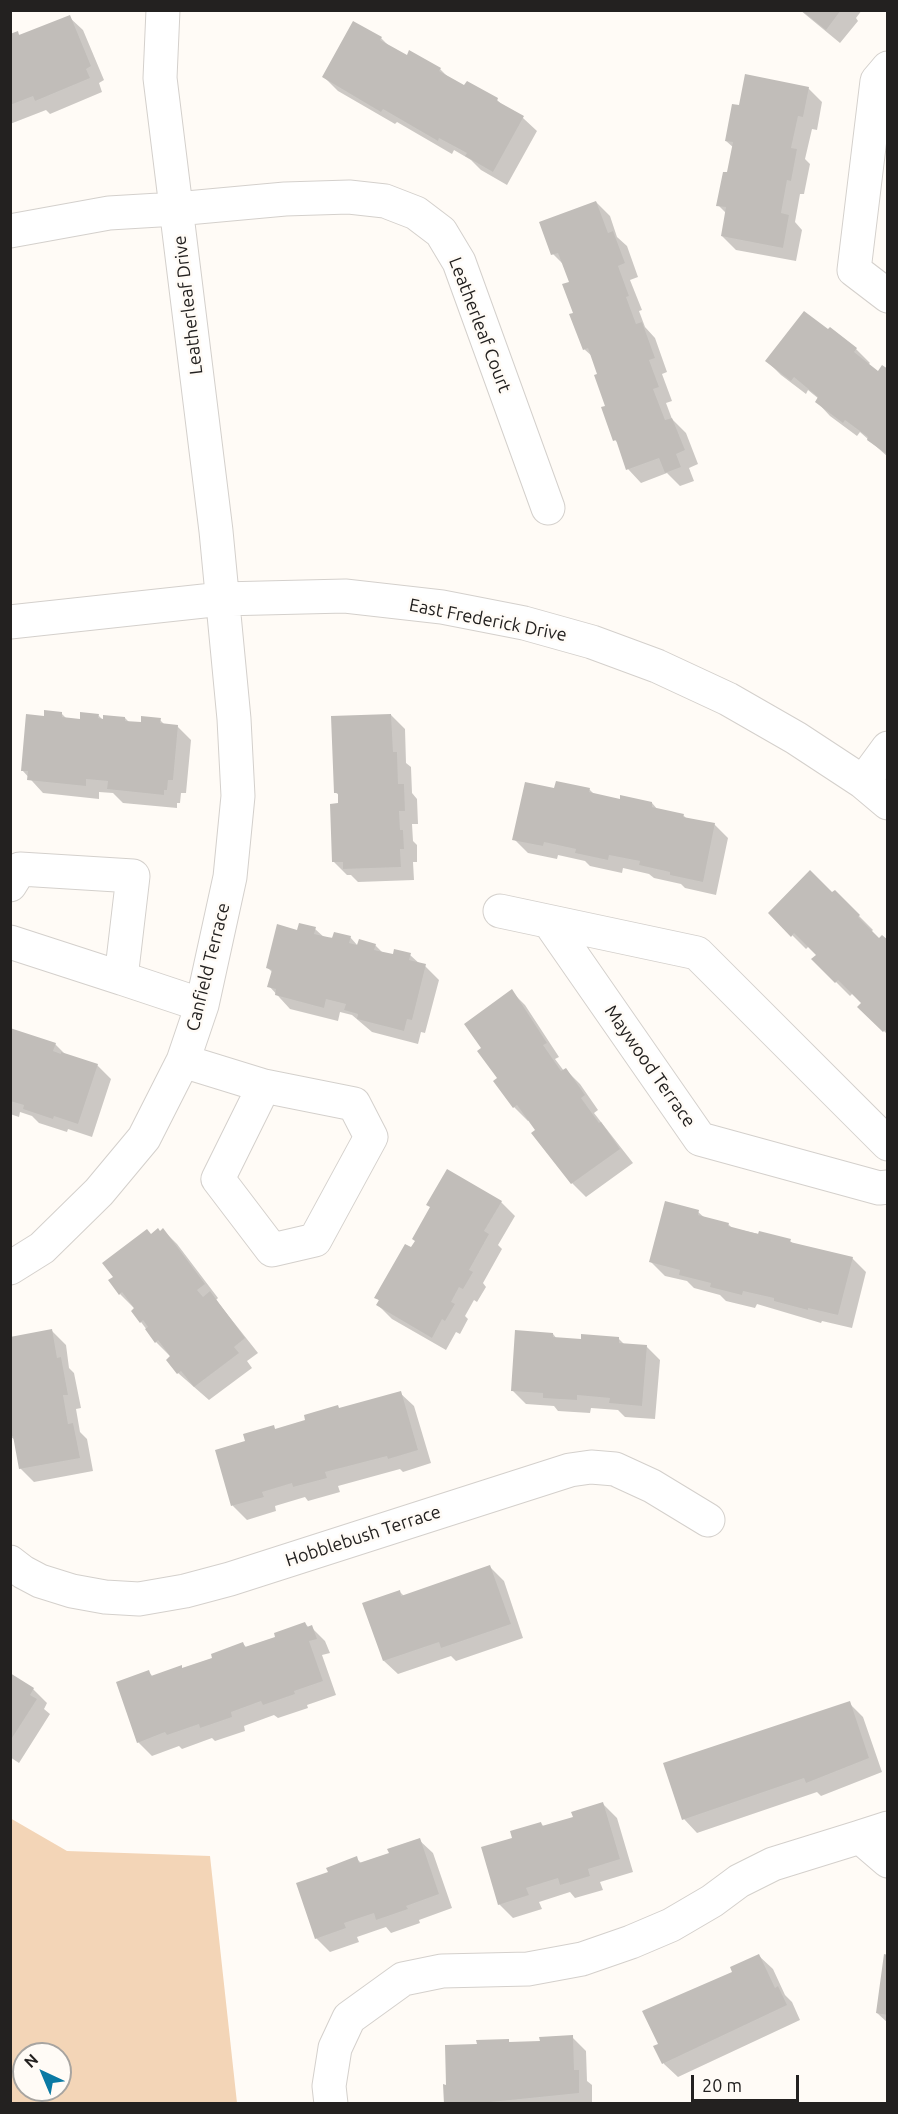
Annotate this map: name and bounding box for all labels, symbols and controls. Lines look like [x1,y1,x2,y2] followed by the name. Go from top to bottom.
[169,234,207,376] street label: Leatherleaf Drive
[444,254,516,396] street label: Leatherleaf Court
[407,594,569,646] street label: East Frederick Drive
[182,901,234,1033] street label: Canfield Terrace
[600,1001,700,1131] street label: Maywood Terrace
[283,1501,443,1571] street label: Hobblebush Terrace
[12,2042,72,2102] north arrow
[20,2050,41,2071] text: N
[694,2063,802,2101] scale bar
[702,2075,742,2095] text: 20 m

